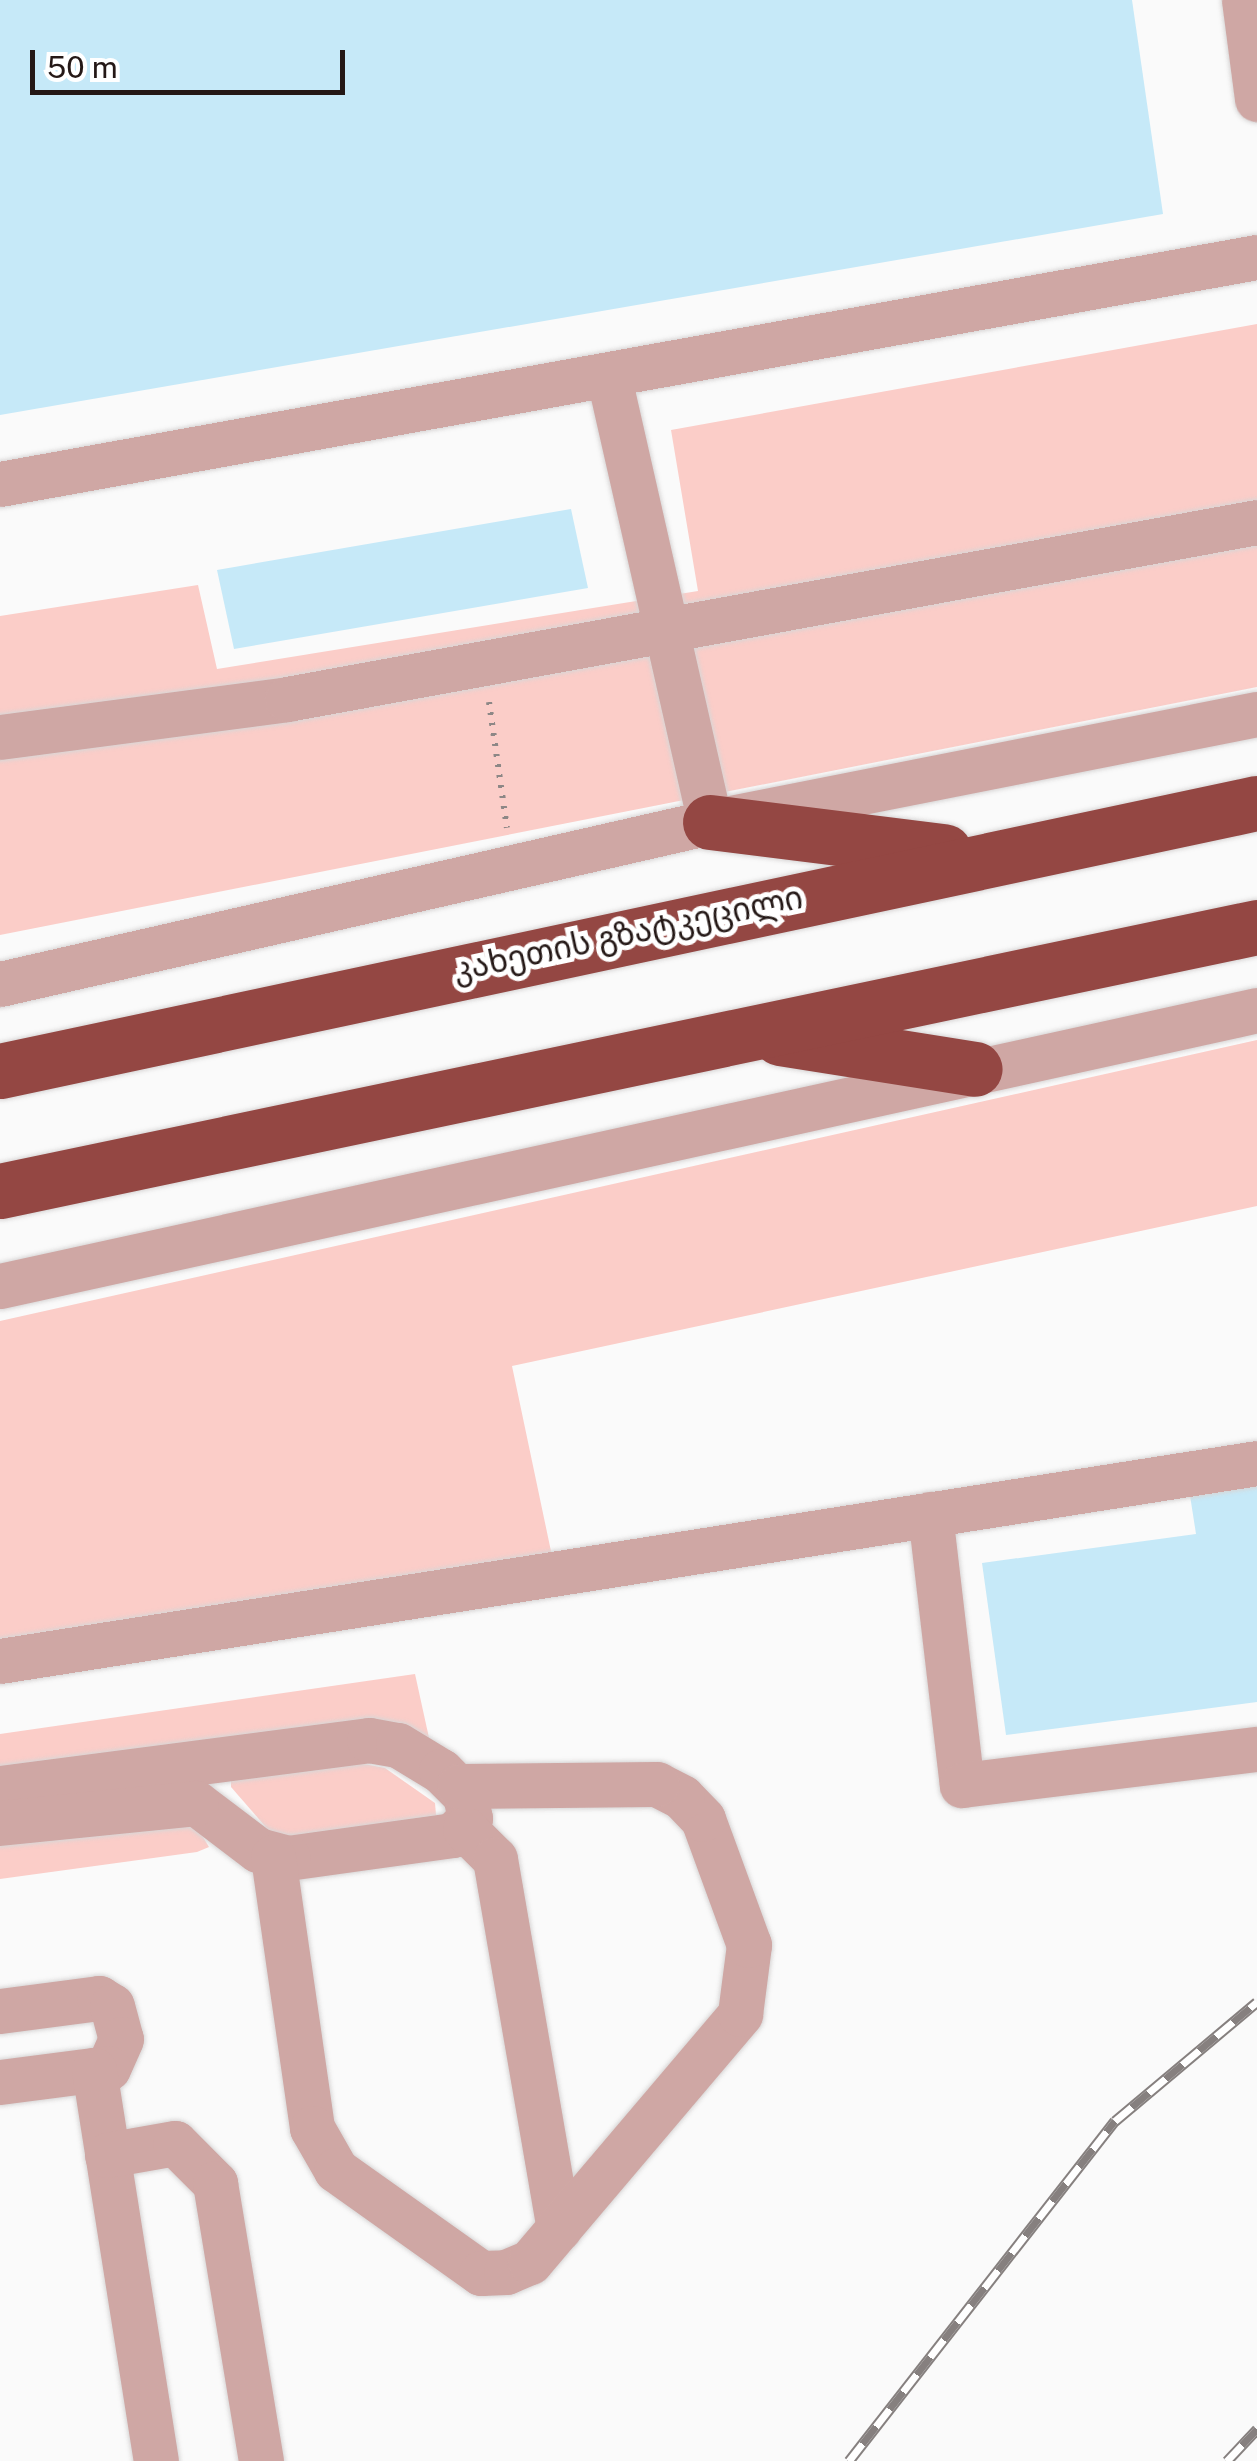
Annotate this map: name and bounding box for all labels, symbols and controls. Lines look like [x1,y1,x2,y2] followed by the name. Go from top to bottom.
[35,30,350,92] scale bar
[47,49,118,85] text: 50 m
[450,878,806,990] street label: კახეთის გზატკეცილი

